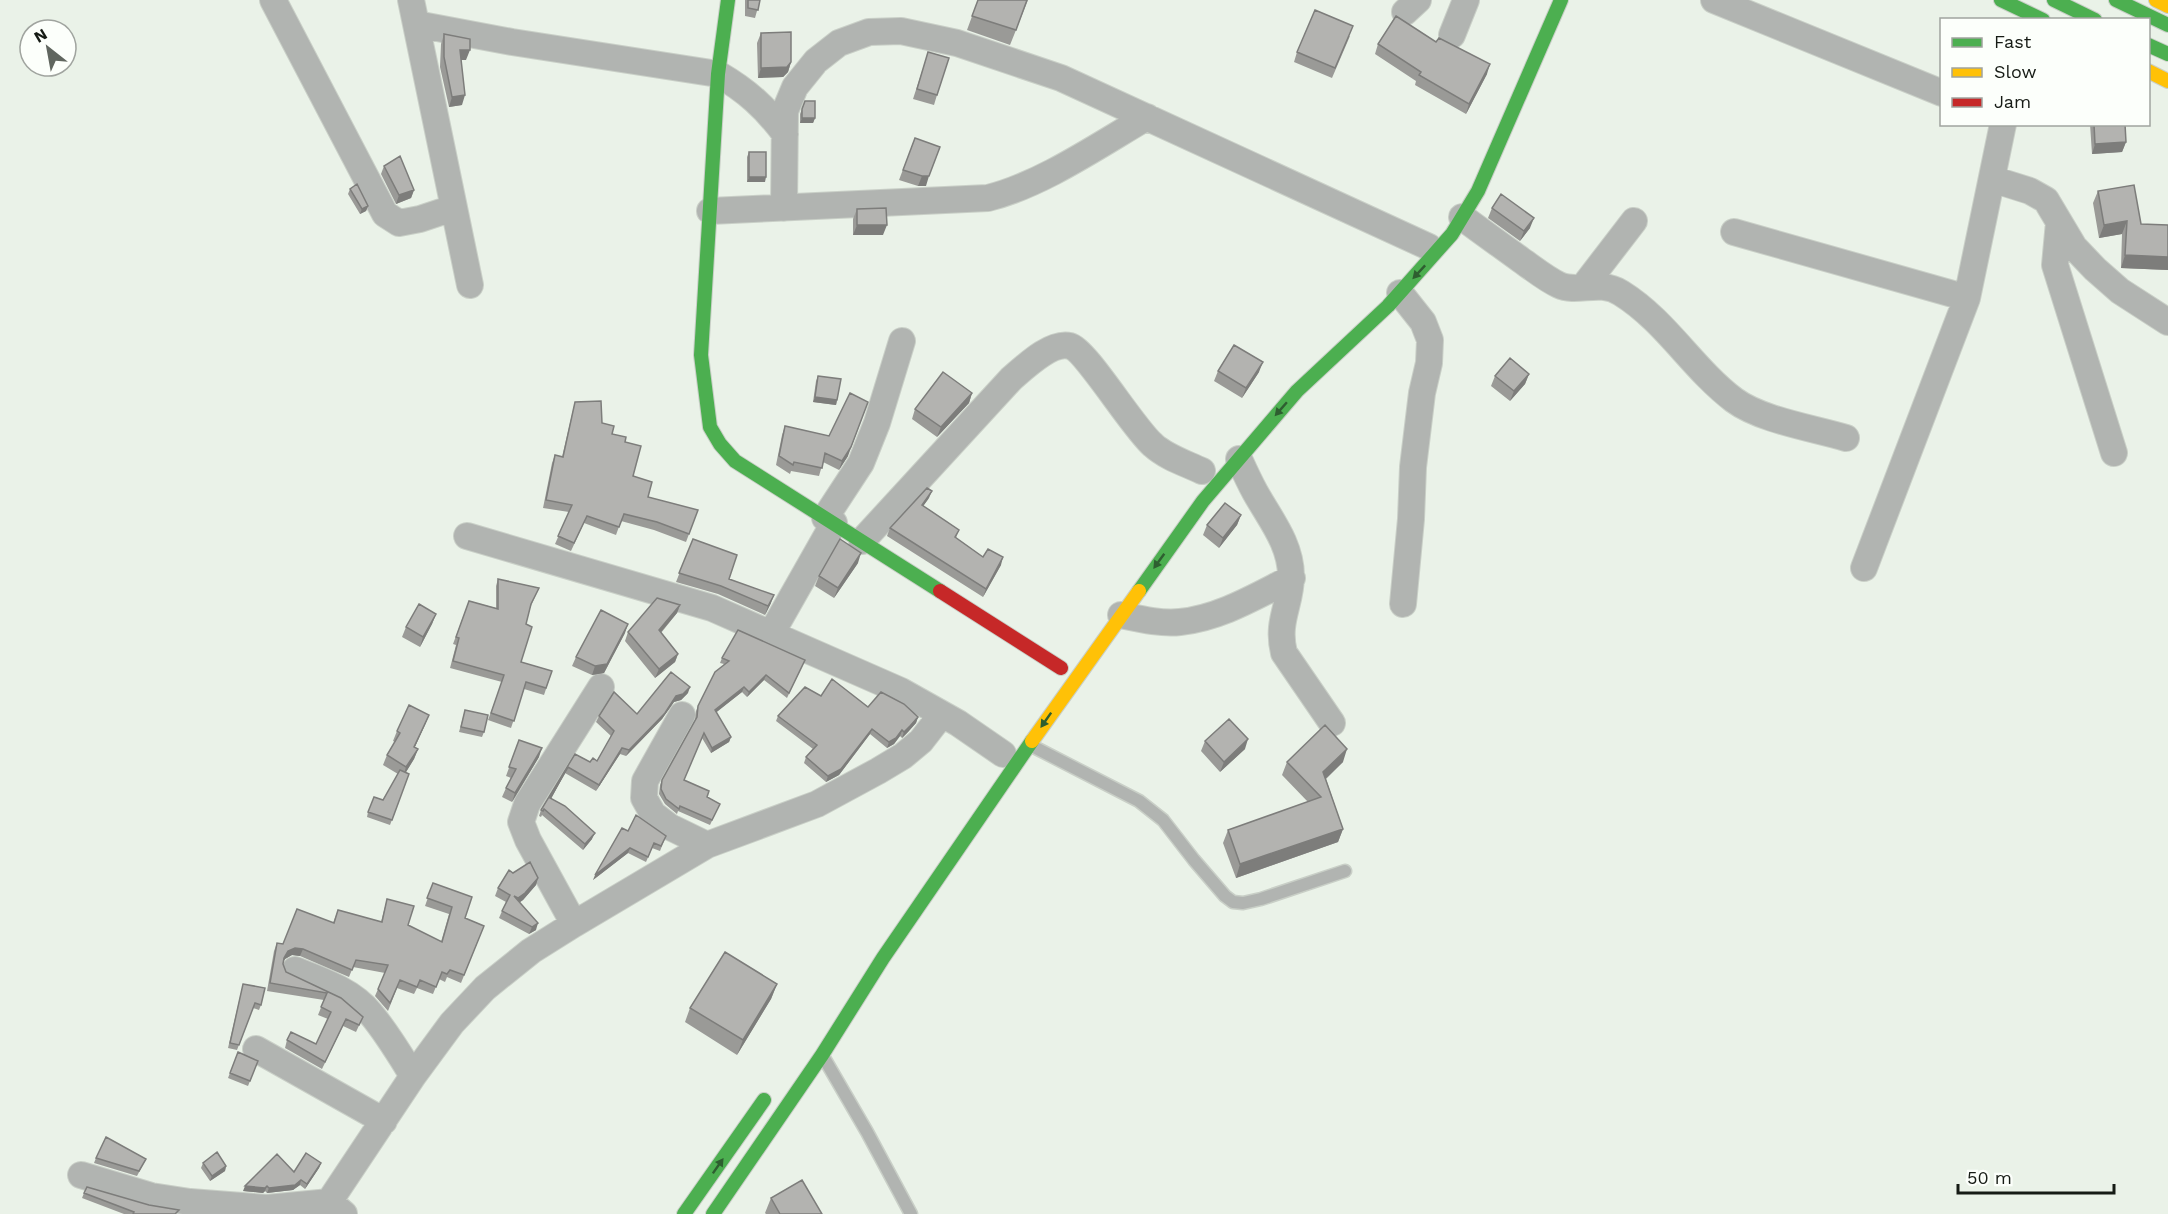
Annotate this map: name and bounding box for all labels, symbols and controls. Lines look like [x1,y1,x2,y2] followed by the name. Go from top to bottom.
[18,18,78,78] north arrow
[1940,18,2150,126] legend
[31,24,51,47] text: N
[1994,31,2032,52] text: Fast
[1994,61,2037,82] text: Slow
[1994,91,2031,112] text: Jam
[1413,265,1427,279] one-way arrow
[1275,401,1288,416] one-way arrow
[1153,553,1165,569] one-way arrow
[1041,713,1053,728] one-way arrow
[1958,1157,2114,1195] scale bar
[712,1158,723,1174] one-way arrow
[1967,1167,2012,1188] text: 50 m

